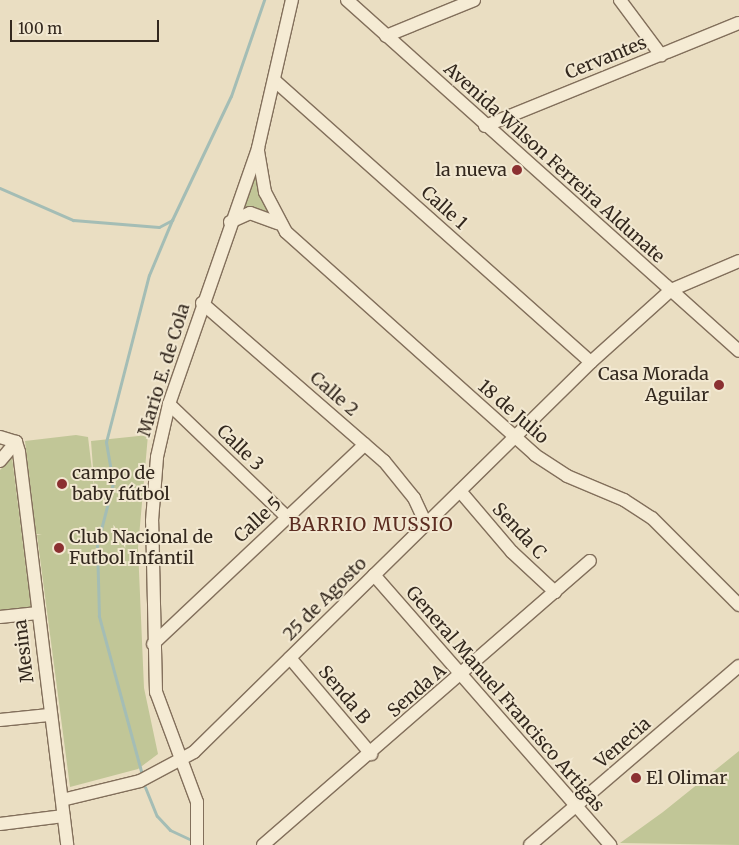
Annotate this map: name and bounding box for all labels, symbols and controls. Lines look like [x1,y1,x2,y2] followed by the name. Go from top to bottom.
[12,10,161,42] scale bar
[18,19,62,38] text: 100 m
[562,32,650,84] street label: Cervantes
[439,58,669,268] street label: Avenida Wilson Ferreira Aldunate
[435,159,507,181] place label: la nueva
[511,164,523,176] marker: la nueva
[416,182,472,234] street label: Calle 1
[133,301,195,439] street label: Mario E. de Cola
[598,364,709,406] place label: Casa Morada Aguilar
[305,367,363,421] street label: Calle 2
[473,376,553,448] street label: 18 de Julio
[713,379,725,391] marker: Casa Morada Aguilar
[212,421,268,475] street label: Calle 3
[72,463,170,506] place label: campo de baby fútbol
[56,478,68,490] marker: campo de baby fútbol
[230,493,286,547] street label: Calle 5
[488,498,550,564] street label: Senda C
[287,514,455,536] district label: BARRIO MUSSIO
[69,527,213,570] place label: Club Nacional de Futbol Infantil
[53,542,65,554] marker: Club Nacional de Futbol Infantil
[279,553,371,645] street label: 25 de Agosto
[401,582,609,816] street label: General Manuel Francisco Artigas
[9,618,39,684] street label: Mesina
[384,660,450,722] street label: Senda A
[313,662,375,728] street label: Senda B
[591,713,655,773] street label: Venecia
[646,767,727,789] place label: El Olimar
[630,772,642,784] marker: El Olimar

